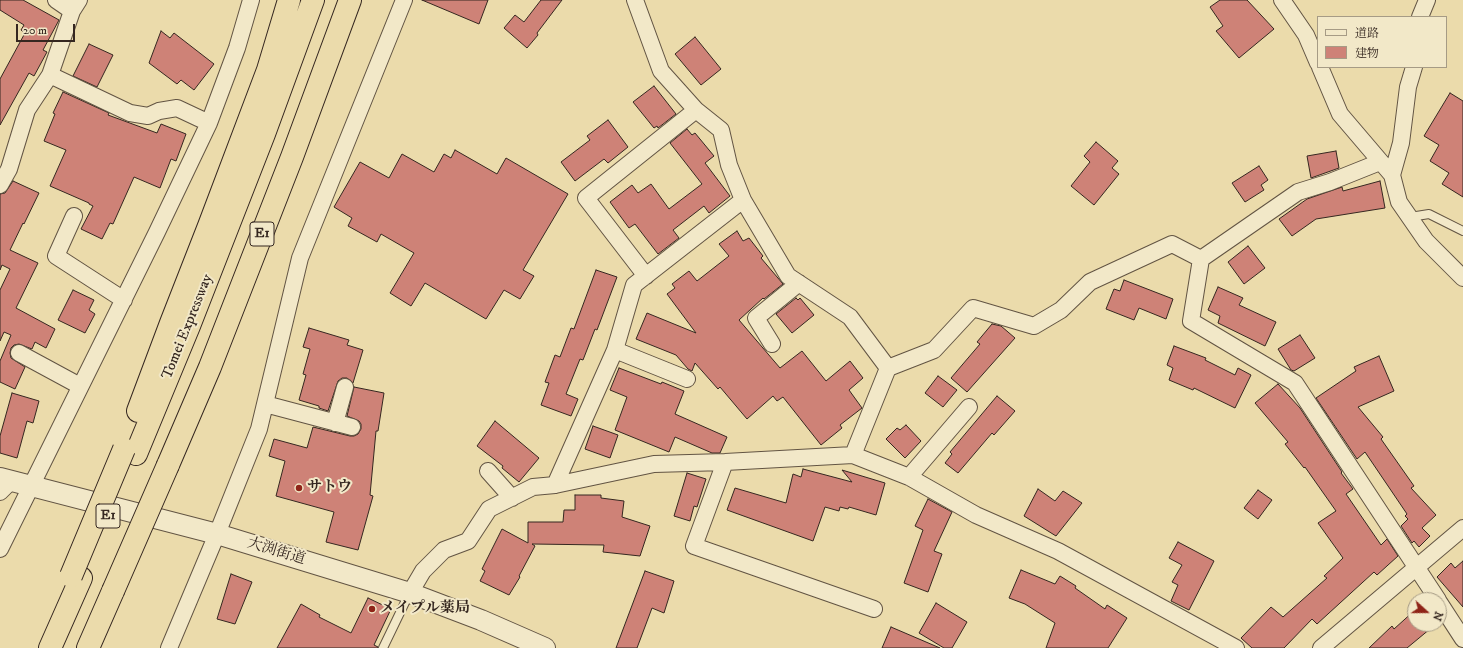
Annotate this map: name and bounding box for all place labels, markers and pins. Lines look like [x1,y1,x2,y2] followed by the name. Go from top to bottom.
[307,479,352,497] place label: サトウ
[294,483,304,493] marker: サトウ
[380,600,470,618] place label: メイプル薬局
[367,604,377,614] marker: メイプル薬局

